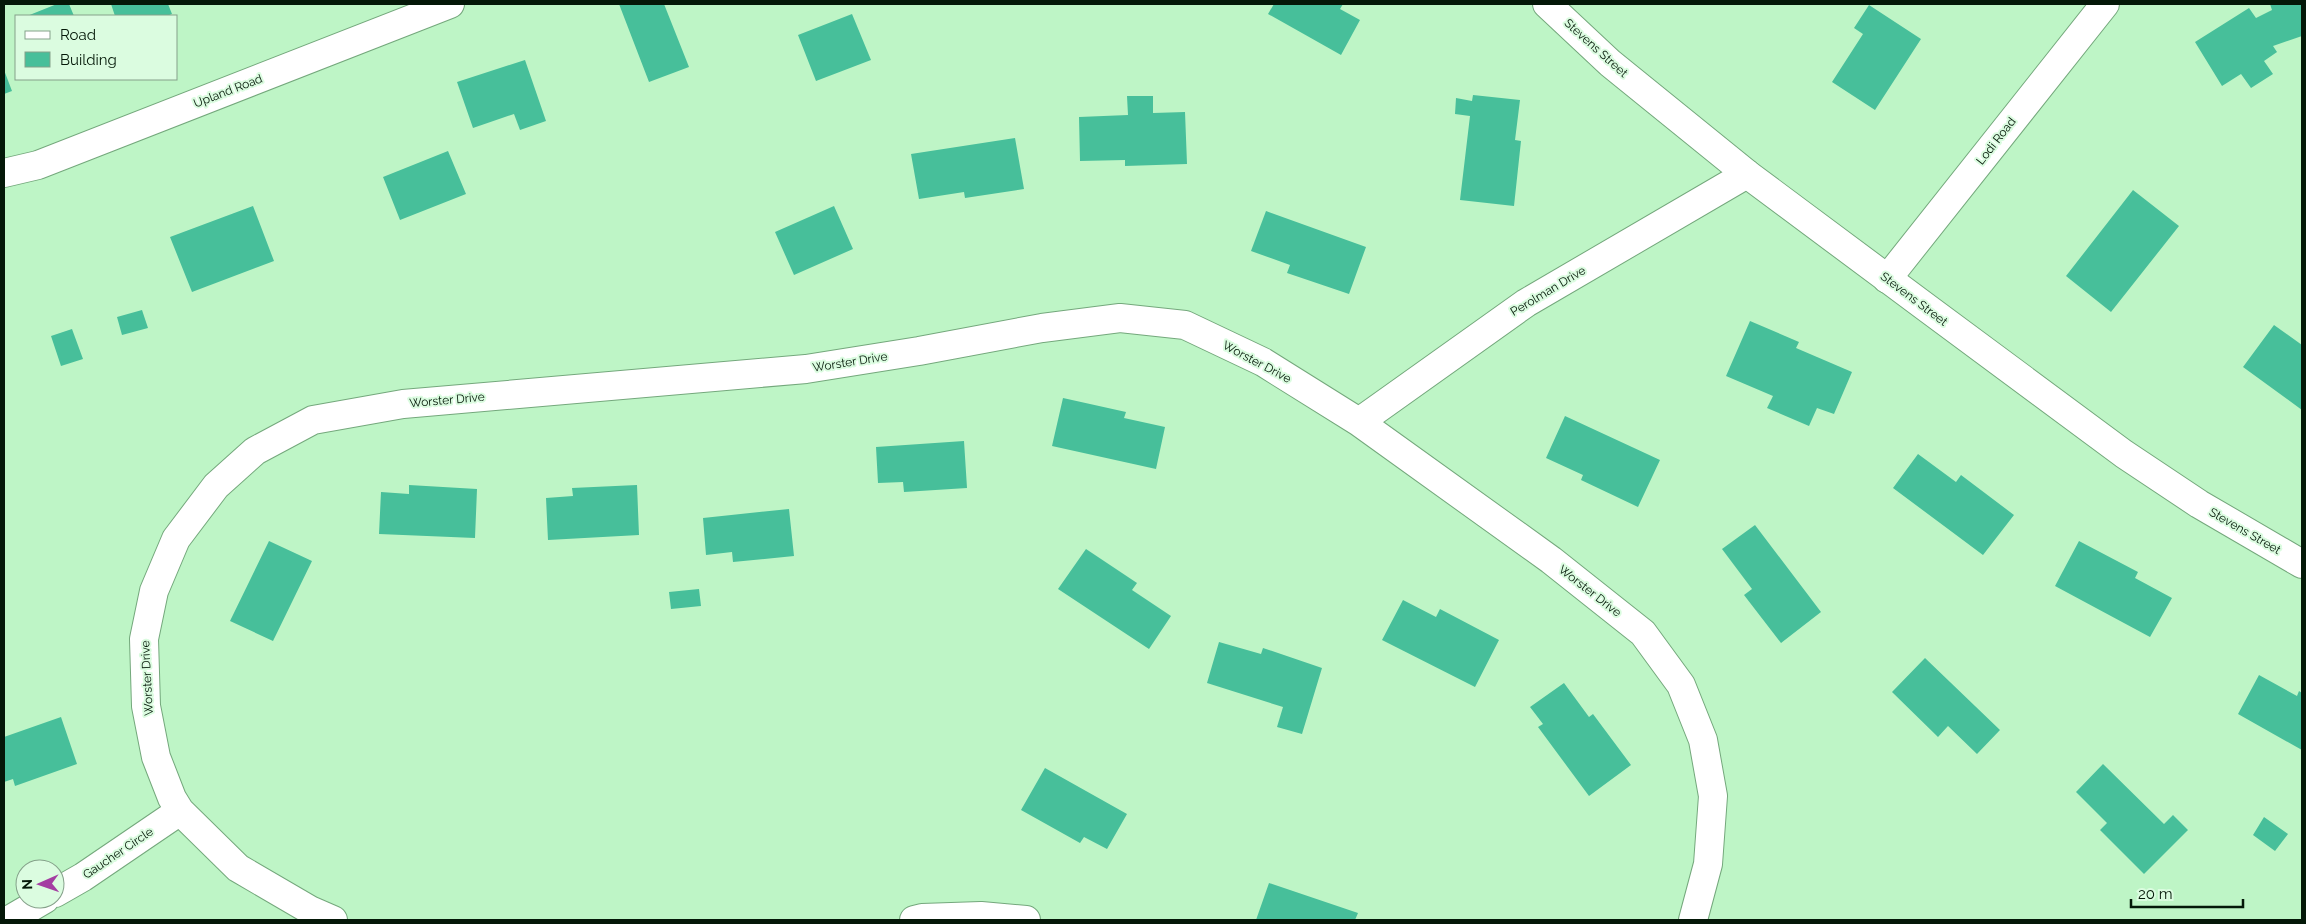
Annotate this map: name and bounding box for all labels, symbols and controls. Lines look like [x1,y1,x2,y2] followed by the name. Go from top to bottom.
[15,15,178,80] legend
[1561,16,1631,80] street label: Stevens Street
[60,26,96,44] text: Road
[60,51,117,69] text: Building
[192,71,264,111] street label: Upland Road
[1973,115,2019,167] street label: Lodi Road
[1508,263,1588,319] street label: Perolman Drive
[1878,269,1950,329] street label: Stevens Street
[1220,338,1294,386] street label: Worster Drive
[812,349,888,375] street label: Worster Drive
[409,390,485,410] street label: Worster Drive
[2207,505,2283,557] street label: Stevens Street
[1556,562,1624,620] street label: Worster Drive
[138,640,156,716] street label: Worster Drive
[80,824,156,882] street label: Gaucher Circle
[15,859,65,909] north arrow
[2131,876,2244,908] scale bar
[19,879,35,890] text: N
[2138,885,2173,903] text: 20 m

